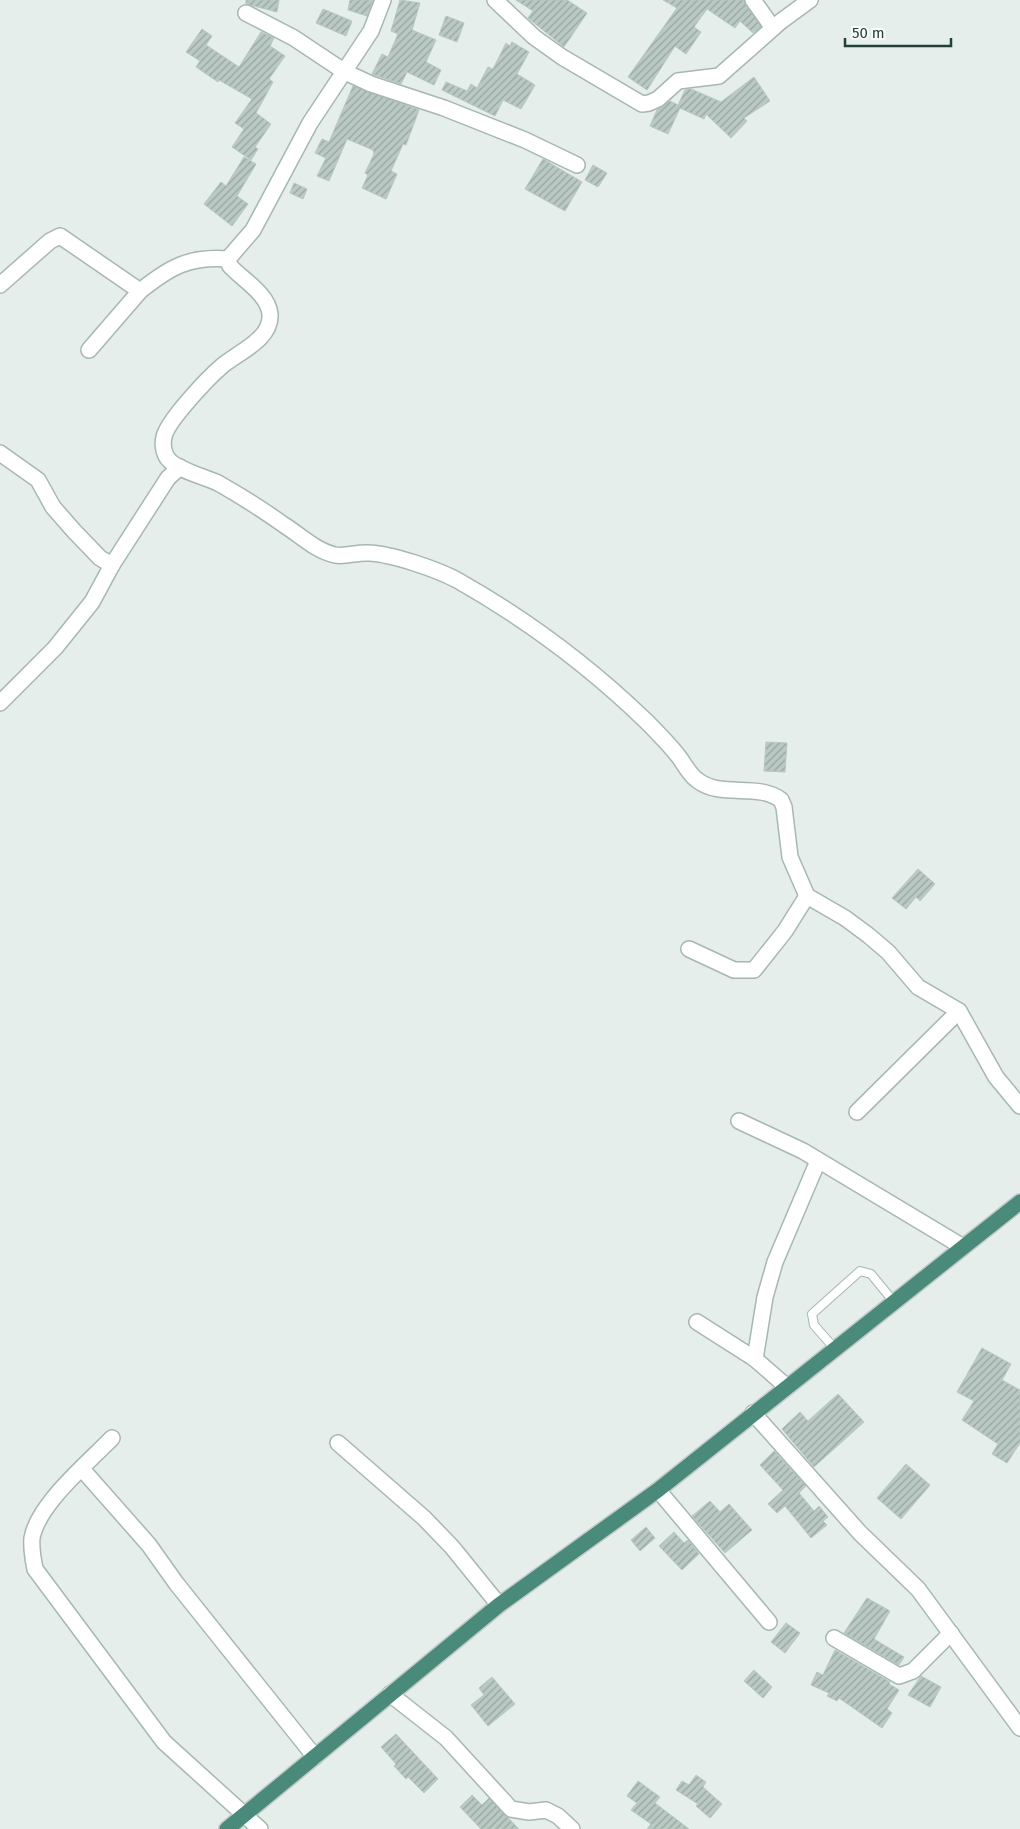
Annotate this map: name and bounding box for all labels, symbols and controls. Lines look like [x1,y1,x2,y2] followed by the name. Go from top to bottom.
[845,15,951,47] scale bar
[852,24,885,42] text: 50 m

